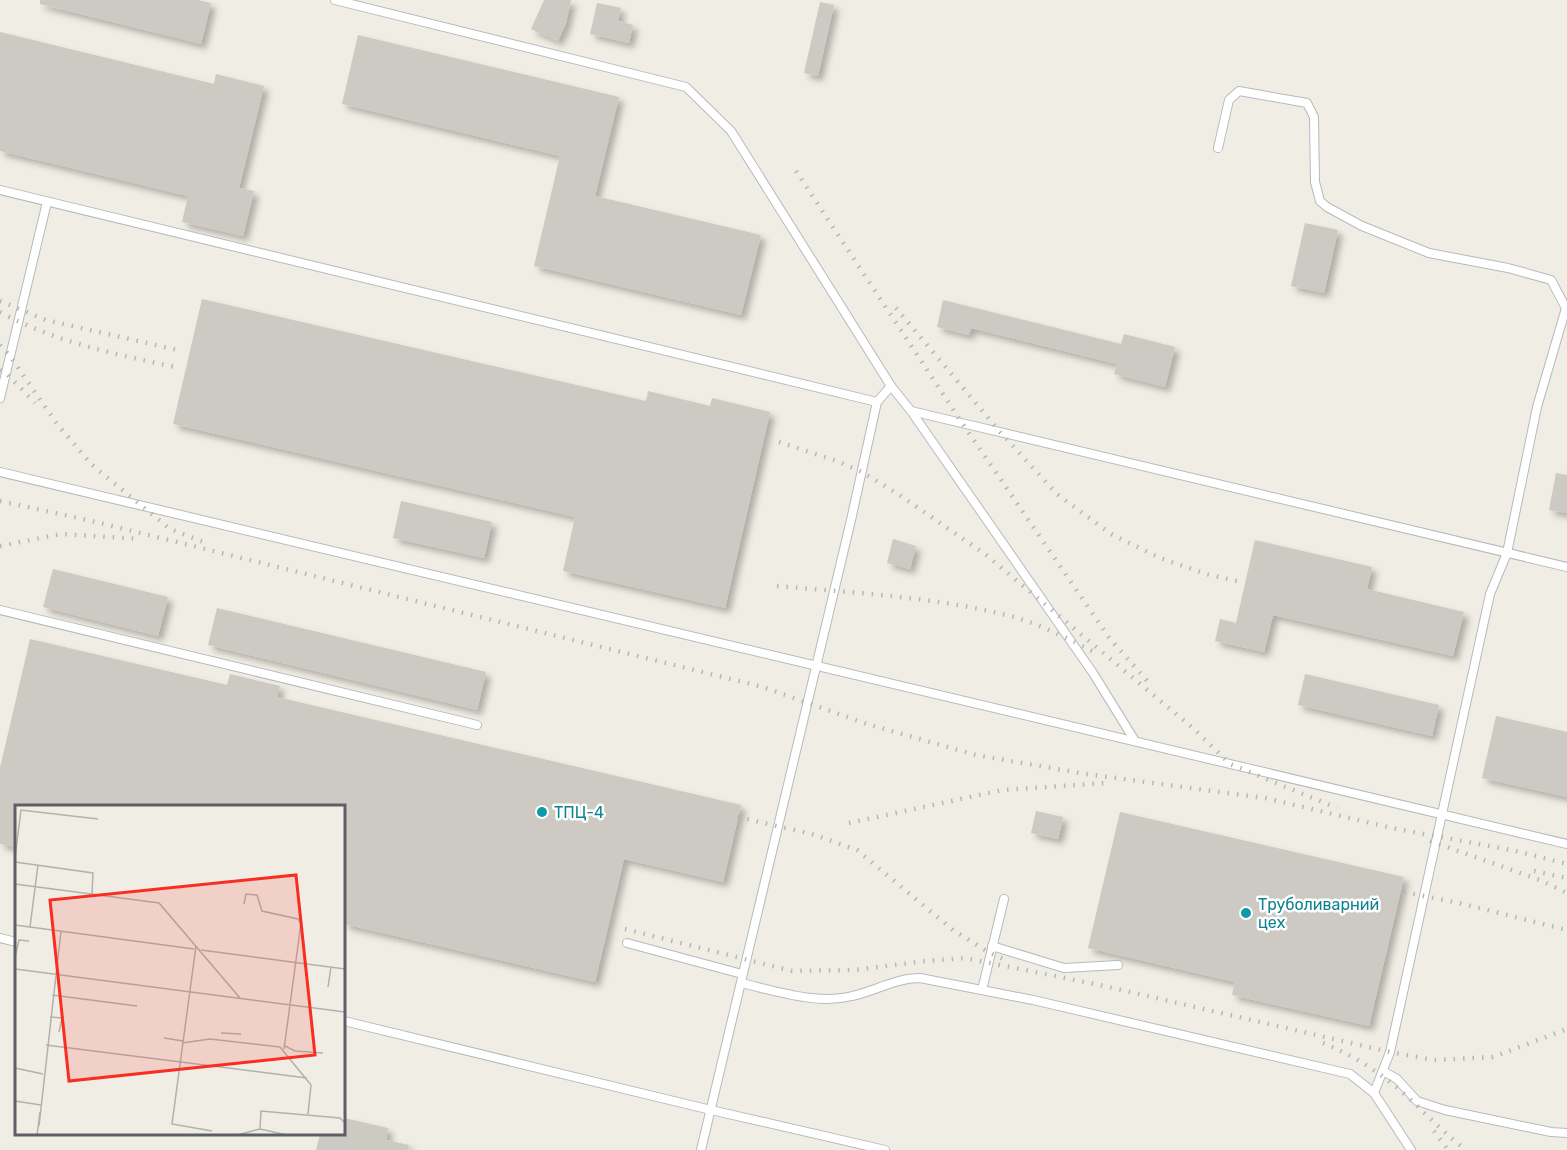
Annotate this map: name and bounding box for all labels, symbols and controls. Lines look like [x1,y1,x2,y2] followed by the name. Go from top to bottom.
[554,803,604,822] place label: ТПЦ-4
[15,805,345,1135] inset map
[535,805,549,819] marker: ТПЦ-4
[1258,895,1379,932] place label: Труболиварний цех
[1239,906,1253,920] marker: Труболиварний цех

